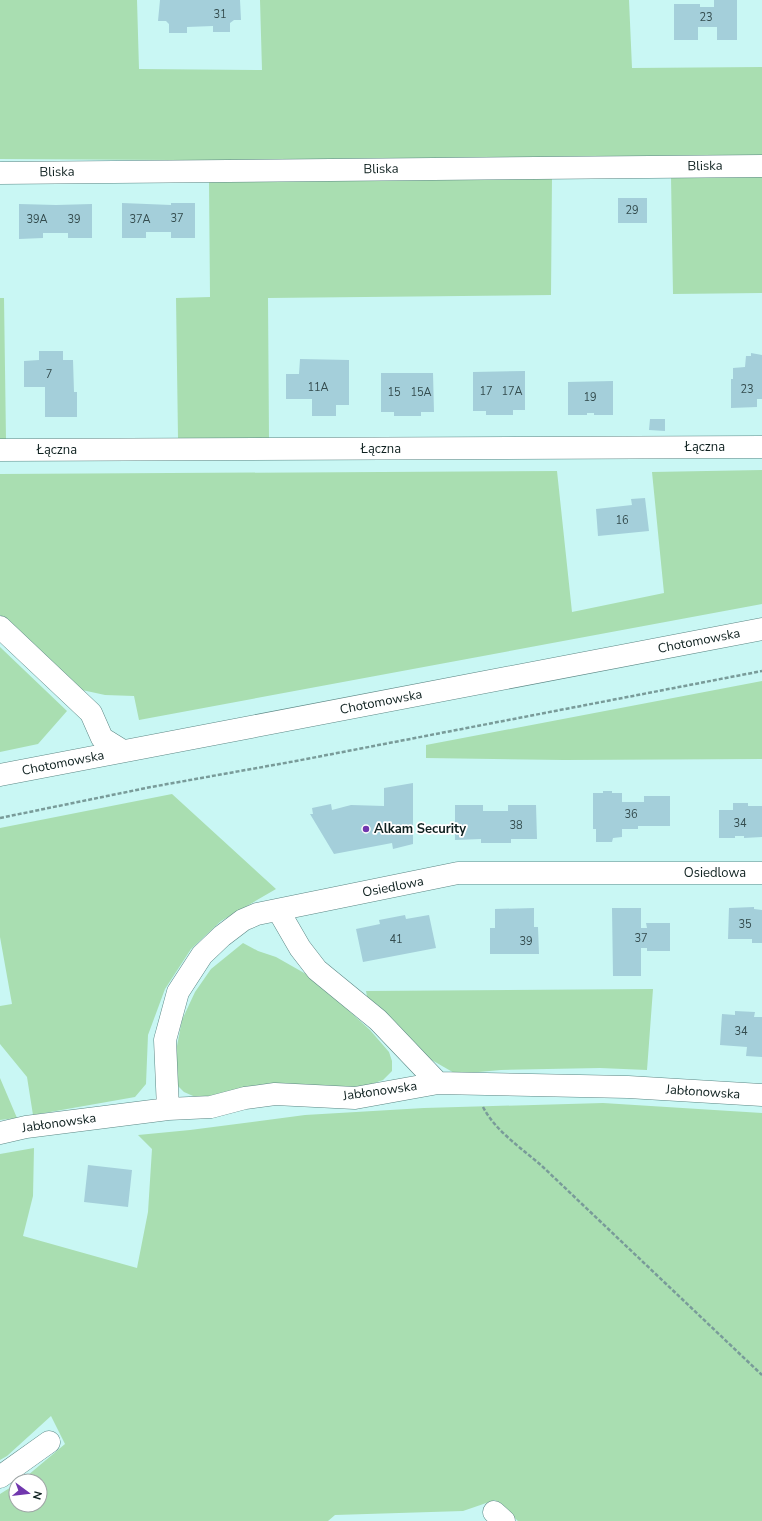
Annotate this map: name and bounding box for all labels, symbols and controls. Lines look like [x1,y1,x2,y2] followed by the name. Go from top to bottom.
[213,7,227,22] house number: 31
[699,10,713,25] house number: 23
[687,157,723,175] street label: Bliska
[363,160,399,178] street label: Bliska
[39,163,75,181] street label: Bliska
[625,203,639,218] house number: 29
[170,211,184,226] house number: 37
[26,212,48,227] house number: 39A
[67,212,81,227] house number: 39
[129,212,151,227] house number: 37A
[46,367,52,382] house number: 7
[307,380,329,395] house number: 11A
[740,382,754,397] house number: 23
[479,384,493,399] house number: 17
[501,384,523,399] house number: 17A
[387,385,401,400] house number: 15
[410,385,432,400] house number: 15A
[583,390,597,405] house number: 19
[684,438,725,456] street label: Łączna
[360,440,401,458] street label: Łączna
[36,441,77,459] street label: Łączna
[615,513,629,528] house number: 16
[656,624,742,658] street label: Chotomowska
[338,685,424,719] street label: Chotomowska
[20,746,106,780] street label: Chotomowska
[624,807,638,822] house number: 36
[733,816,747,831] house number: 34
[509,818,523,833] house number: 38
[374,820,466,838] place label: Alkam Security
[361,824,371,834] marker: Alkam Security
[684,864,746,882] street label: Osiedlowa
[361,872,425,902] street label: Osiedlowa
[738,917,752,932] house number: 35
[634,931,648,946] house number: 37
[389,932,403,947] house number: 41
[519,934,533,949] house number: 39
[734,1024,748,1039] house number: 34
[341,1077,418,1105] street label: Jabłonowska
[664,1080,741,1104] street label: Jabłonowska
[20,1109,97,1137] street label: Jabłonowska
[8,1473,48,1513] north arrow
[29,1490,45,1501] text: N

